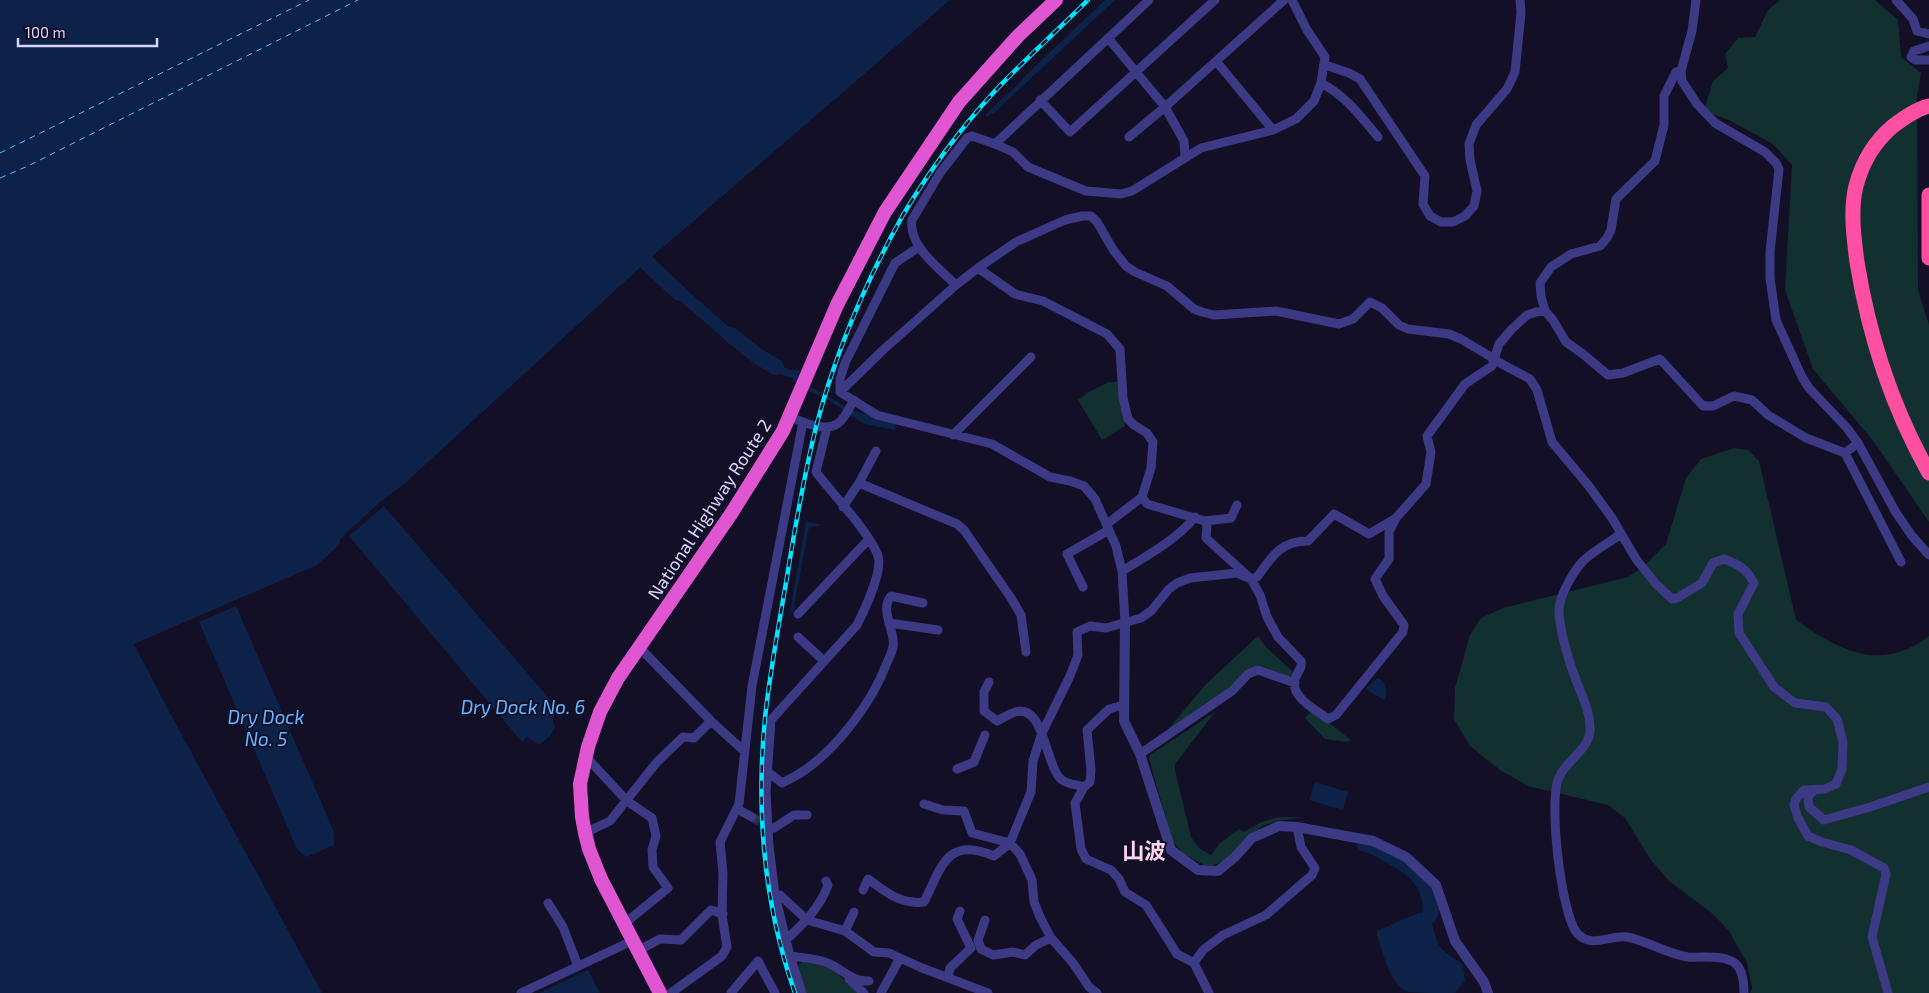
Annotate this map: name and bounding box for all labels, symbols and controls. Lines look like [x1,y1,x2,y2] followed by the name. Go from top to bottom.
[18,15,156,47] scale bar
[25,23,66,41] text: 100 m
[642,415,776,603] street label: National Highway Route 2
[461,695,585,719] water label: Dry Dock No. 6
[228,705,305,750] water label: Dry Dock No. 5
[1122,837,1166,863] district label: 山波

